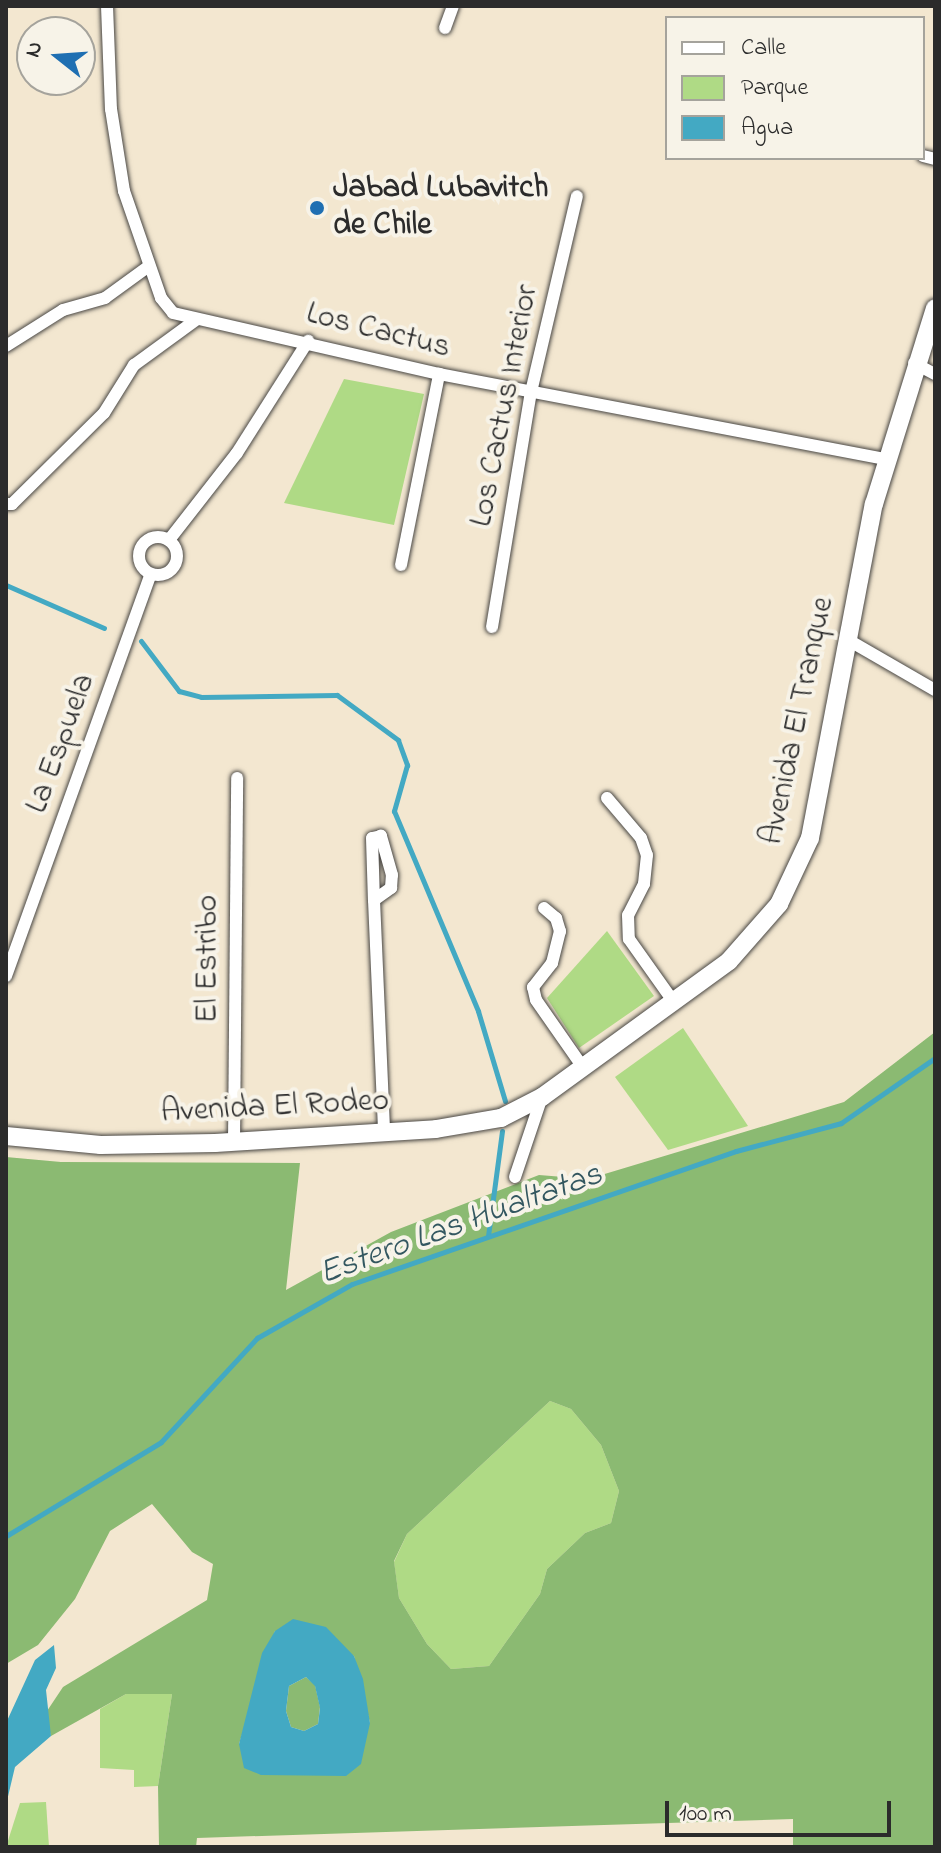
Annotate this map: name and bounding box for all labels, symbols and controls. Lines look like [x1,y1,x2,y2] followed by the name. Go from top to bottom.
[16,16,96,96] north arrow
[665,16,925,160] legend
[741,31,786,66] text: Calle
[17,38,52,61] text: N
[741,71,808,106] text: Parque
[741,111,793,146] text: Agua
[333,171,549,246] place label: Jabad Lubavitch de Chile
[308,199,326,217] marker: Jabad Lubavitch de Chile
[464,282,548,530] street label: Los Cactus Interior
[302,296,454,368] street label: Los Cactus
[754,594,844,848] street label: Avenida El Tranque
[19,669,105,819] street label: La Espuela
[190,895,228,1023] street label: El Estribo
[160,1083,390,1133] street label: Avenida El Rodeo
[314,1155,608,1295] water label: Estero Las Hualtatas
[669,1785,895,1835] scale bar
[679,1797,732,1832] text: 100 m

